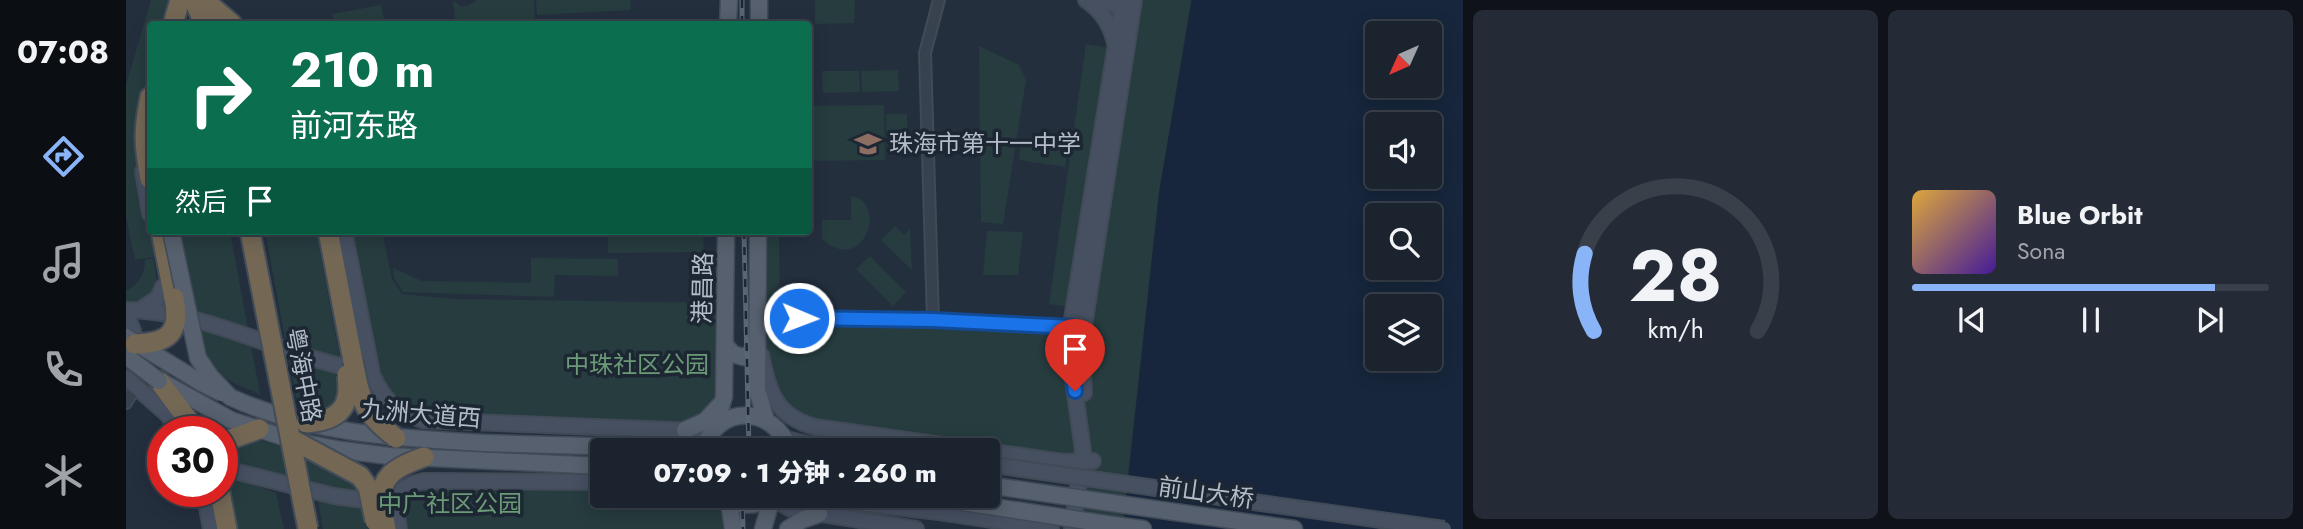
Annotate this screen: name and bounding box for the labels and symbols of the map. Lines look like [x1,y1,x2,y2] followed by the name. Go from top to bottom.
[1365,21,1442,98] north arrow
[889,126,1081,161] place label: 珠海市第十一中学
[853,129,883,159] school or university icon: 珠海市第十一中学
[684,252,721,324] street label: 港昌路
[762,281,836,355] position arrow
[1045,319,1105,391] pin
[277,324,330,425] street label: 粤海中路
[565,347,709,382] park label: 中珠社区公园
[360,391,482,436] street label: 九洲大道西
[147,416,238,507] speed limit sign: 30
[1156,468,1256,517] street label: 前山大桥
[378,486,522,521] park label: 中广社区公园

